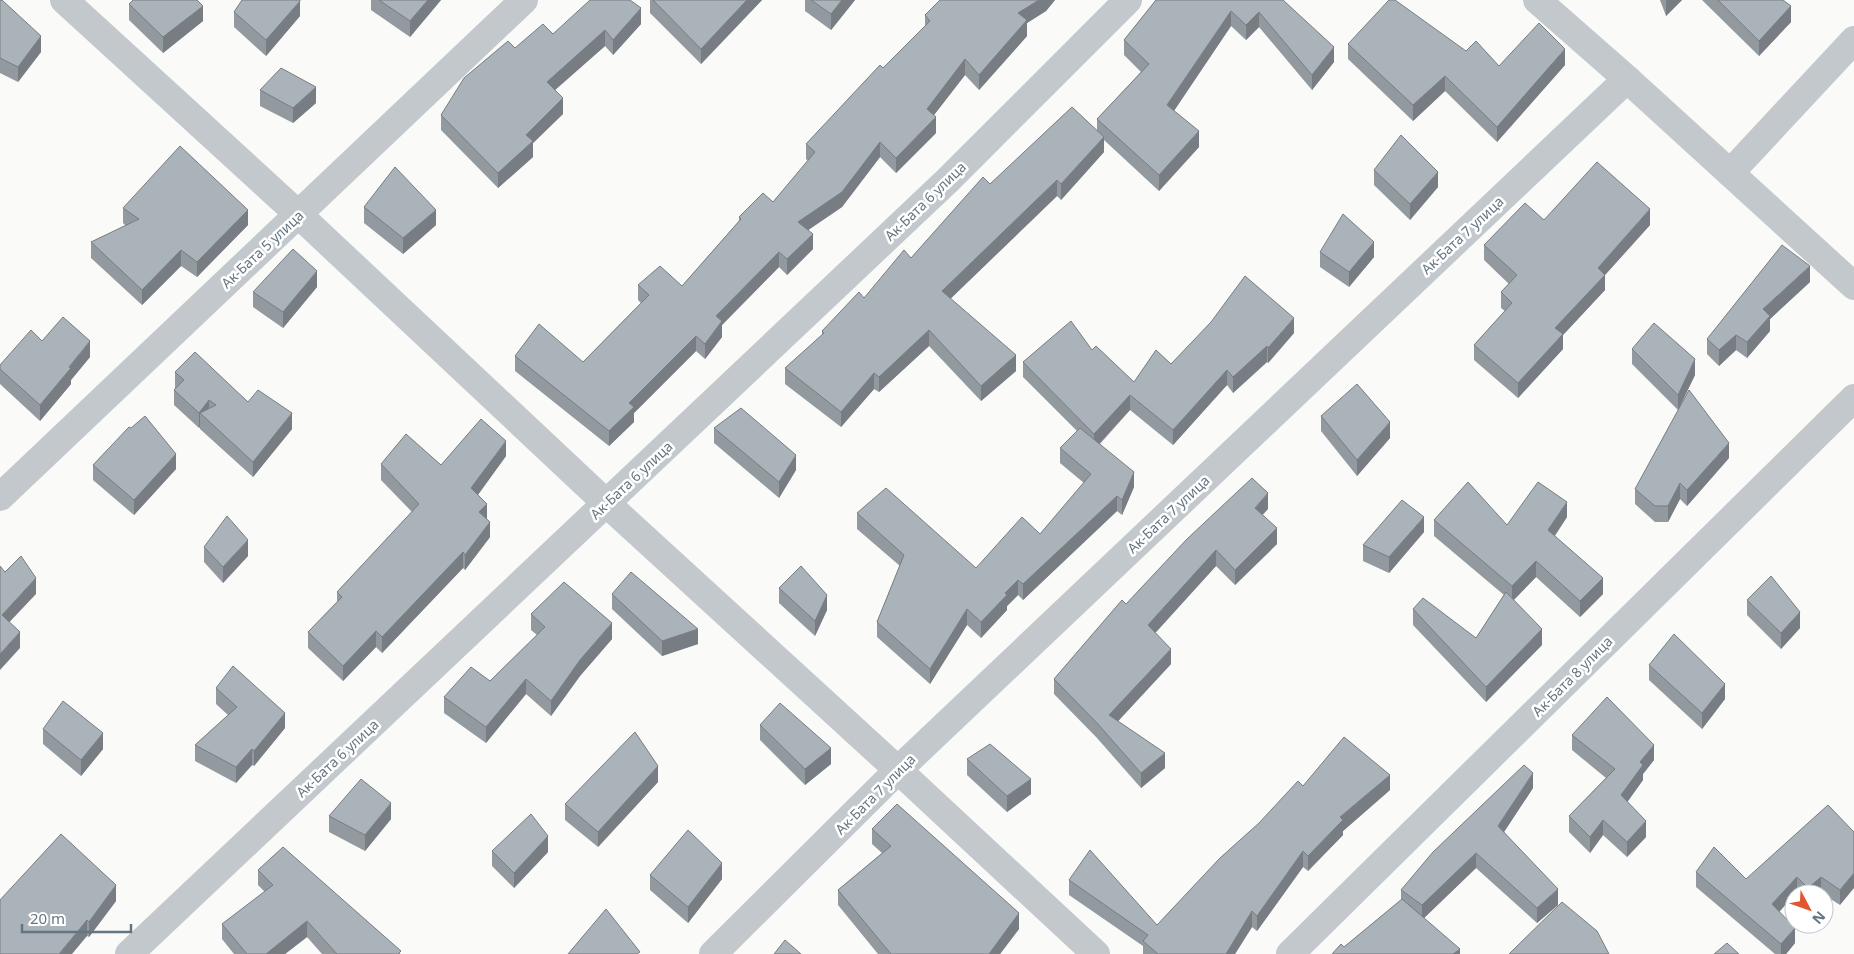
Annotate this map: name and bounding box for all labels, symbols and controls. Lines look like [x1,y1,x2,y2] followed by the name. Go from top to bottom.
[880,157,970,245] street label: Ак-Бата 6 улица
[1417,192,1507,278] street label: Ак-Бата 7 улица
[217,206,307,292] street label: Ак-Бата 5 улица
[586,437,676,523] street label: Ак-Бата 6 улица
[1123,471,1213,557] street label: Ак-Бата 7 улица
[1528,632,1616,720] street label: Ак-Бата 8 улица
[292,715,382,801] street label: Ак-Бата 6 улица
[831,750,919,838] street label: Ак-Бата 7 улица
[1784,884,1834,934] north arrow
[22,902,131,934] scale bar
[1808,907,1830,928] text: N
[30,908,65,928] text: 20 m

